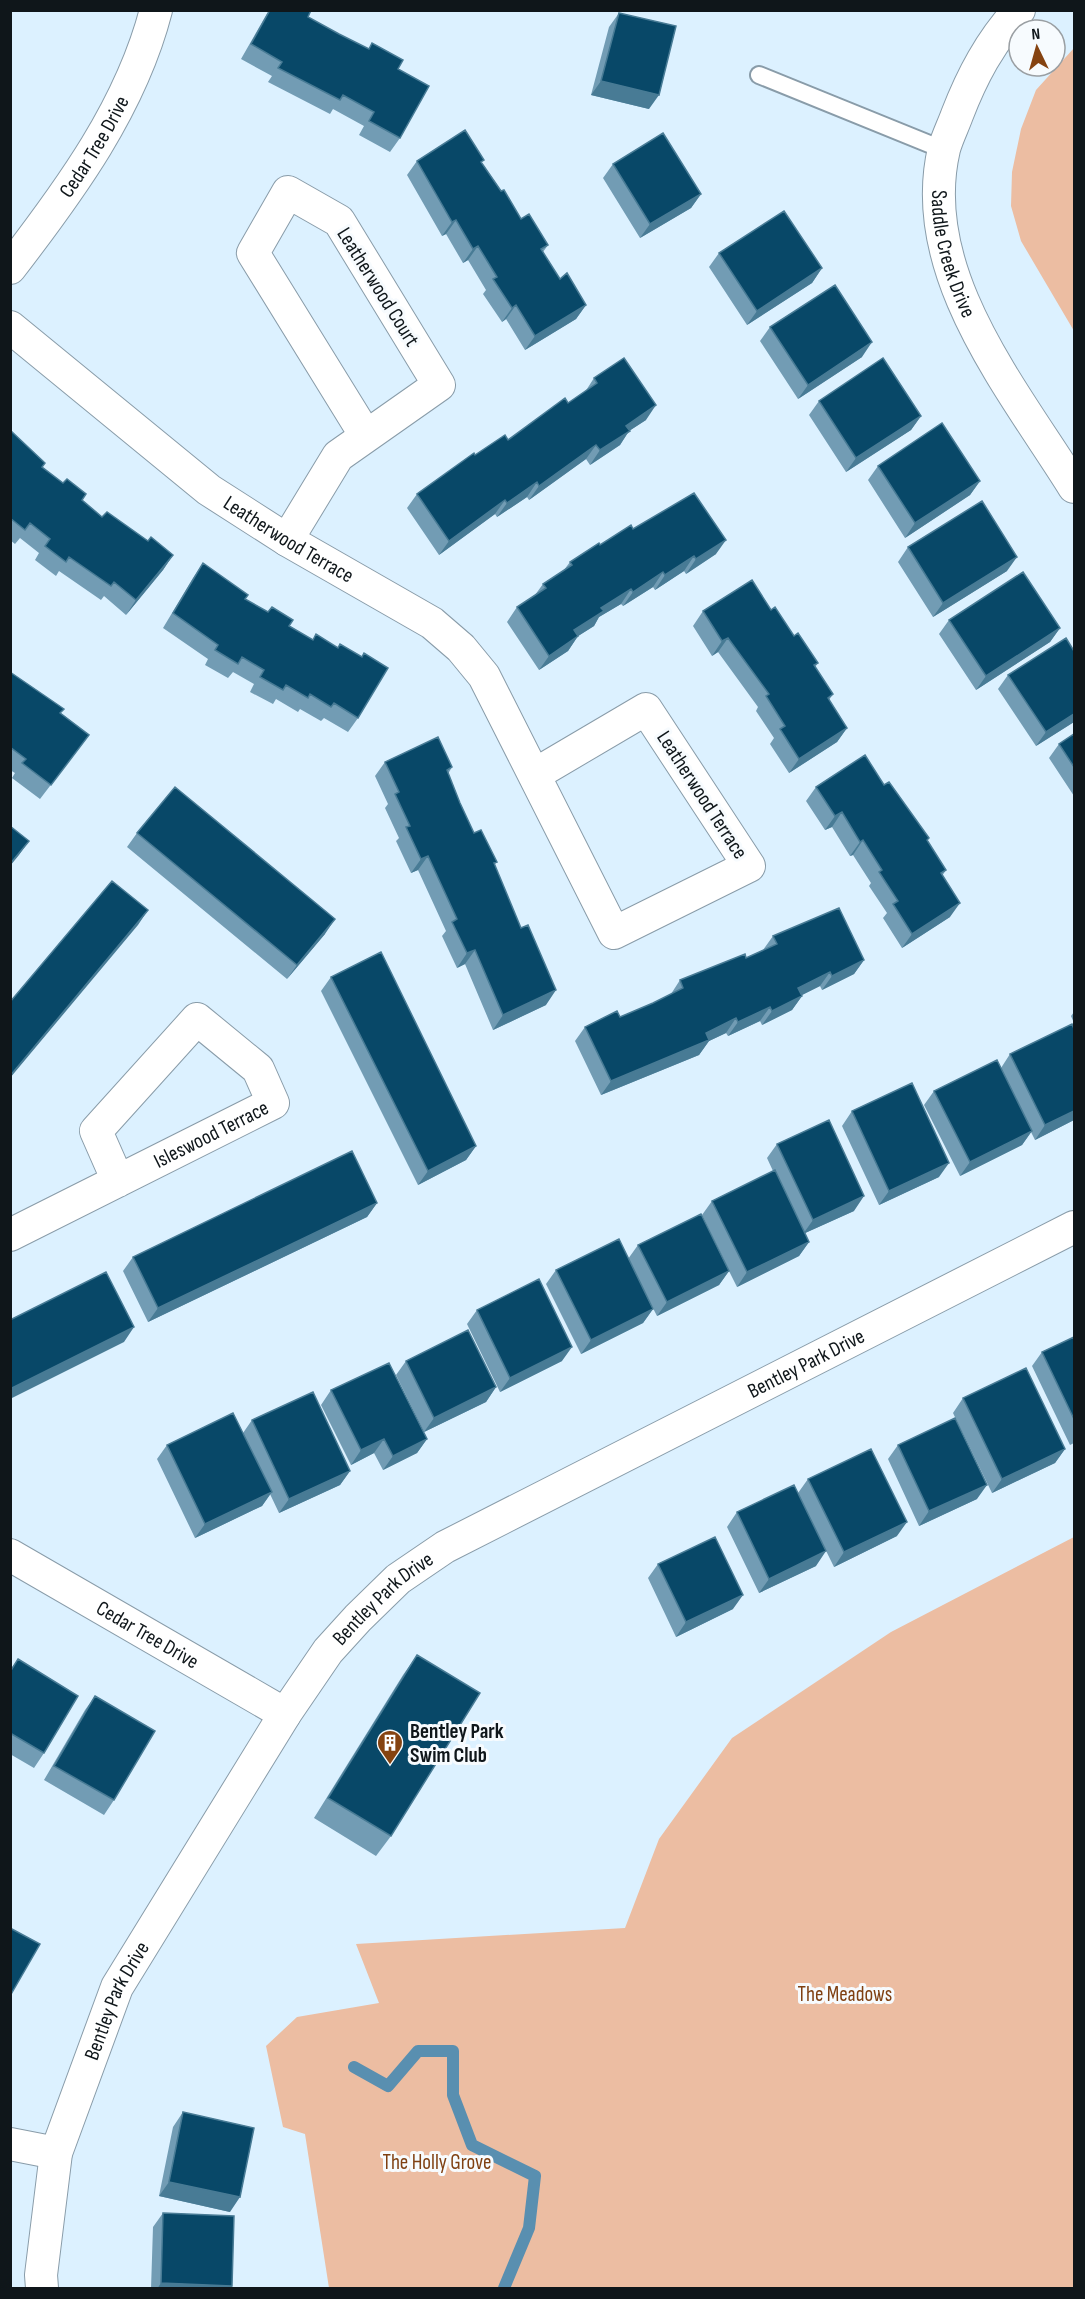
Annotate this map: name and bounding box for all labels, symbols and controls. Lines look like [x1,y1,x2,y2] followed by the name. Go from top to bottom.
[1007,18,1067,78] north arrow
[1031,25,1041,44] text: N
[54,92,134,202] street label: Cedar Tree Drive
[926,190,981,321] street label: Saddle Creek Drive
[331,223,425,351] street label: Leatherwood Court
[219,490,358,588] street label: Leatherwood Terrace
[651,726,753,864] street label: Leatherwood Terrace
[150,1095,273,1173] street label: Isleswood Terrace
[743,1323,869,1403] street label: Bentley Park Drive
[327,1546,438,1650] street label: Bentley Park Drive
[92,1595,203,1674] street label: Cedar Tree Drive
[410,1719,504,1768] place label: Bentley Park Swim Club
[375,1728,405,1766] building icon: Bentley Park Swim Club
[79,1937,154,2063] street label: Bentley Park Drive
[798,1982,892,2007] park label: The Meadows
[383,2150,491,2175] park label: The Holly Grove

